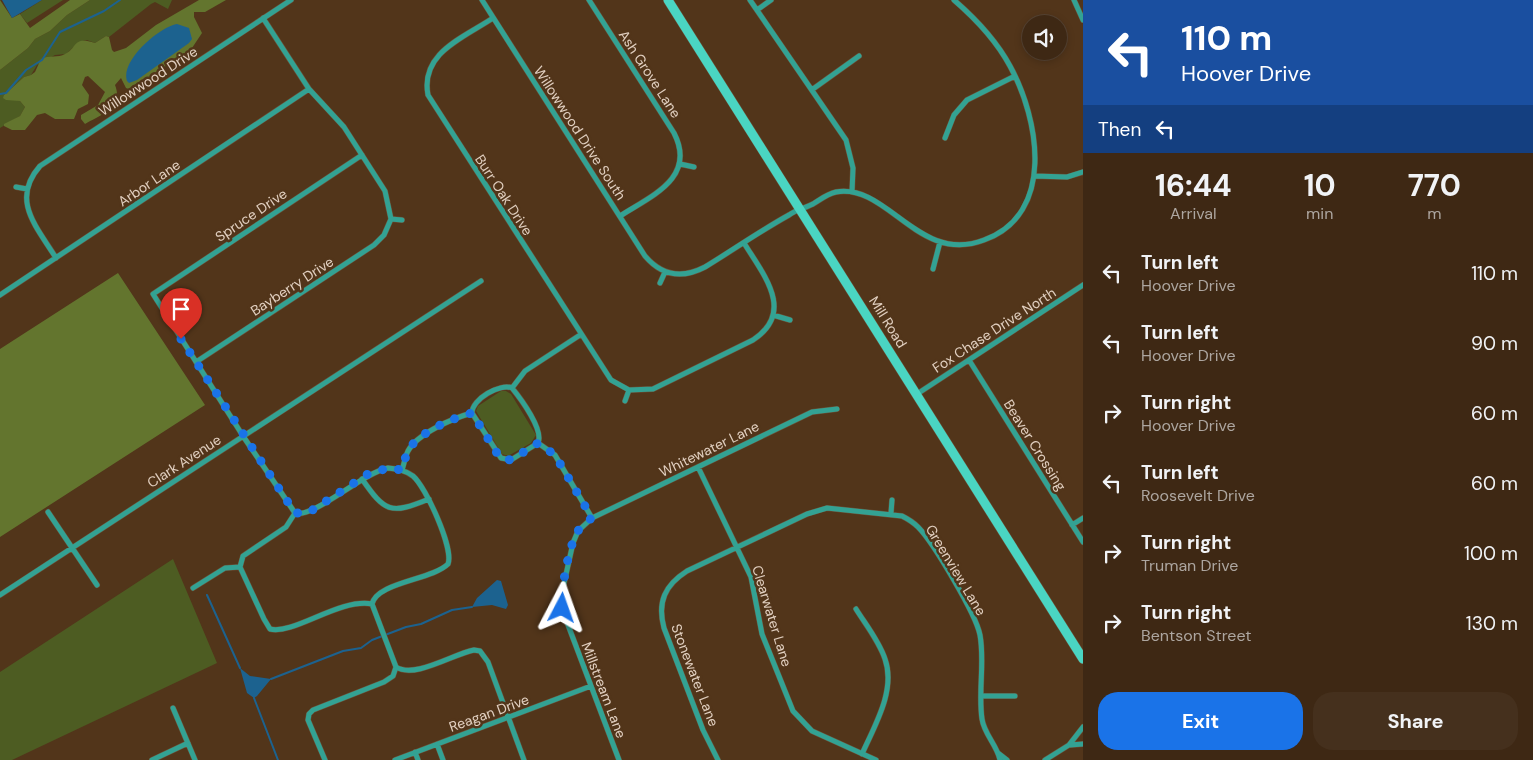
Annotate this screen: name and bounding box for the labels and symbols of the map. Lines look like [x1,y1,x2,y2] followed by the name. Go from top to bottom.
[615,27,685,121] street label: Ash Grove Lane
[95,42,201,120] street label: Willowwood Drive
[530,63,630,203] street label: Willowwood Drive South
[471,151,537,239] street label: Burr Oak Drive
[114,156,184,210] street label: Arbor Lane
[212,184,290,246] street label: Spruce Drive
[247,252,337,320] street label: Bayberry Drive
[929,283,1059,377] street label: Fox Chase Drive North
[160,288,202,339] pin
[865,293,911,351] street label: Mill Road
[1000,396,1070,494] street label: Beaver Crossing
[656,417,762,481] street label: Whitewater Lane
[144,430,224,492] street label: Clark Avenue
[922,521,990,619] street label: Greenview Lane
[748,563,796,669] street label: Clearwater Lane
[535,581,587,633] position arrow
[667,621,723,729] street label: Stonewater Lane
[577,640,631,741] street label: Millstream Lane
[447,690,531,736] street label: Reagan Drive

